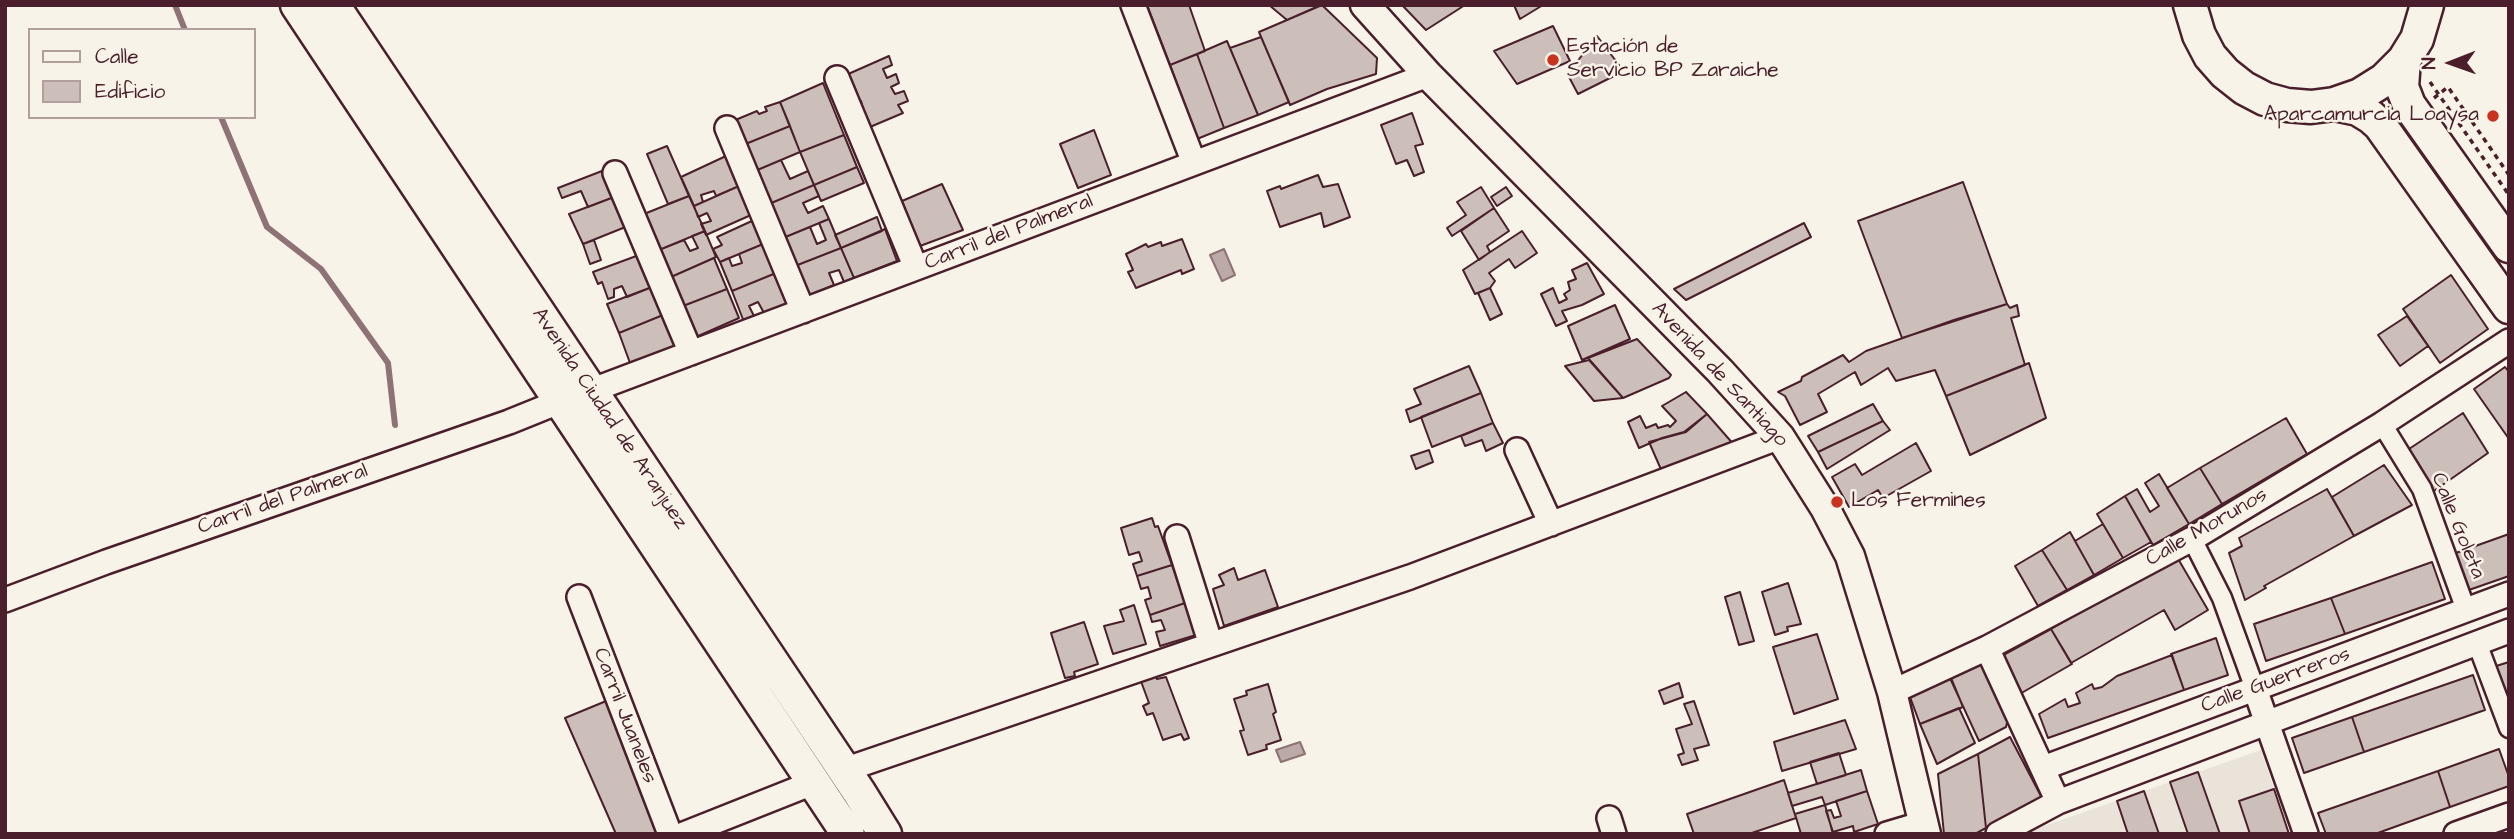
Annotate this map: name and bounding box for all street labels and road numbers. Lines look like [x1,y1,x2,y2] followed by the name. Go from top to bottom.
[921,189,1097,277] street label: Carril del Palmeral
[1645,297,1793,453] street label: Avenida de Santiago
[525,304,693,534] street label: Avenida Ciudad de Aranjuez
[195,459,371,541] street label: Carril del Palmeral
[2424,469,2490,583] street label: Calle Goleta
[2142,483,2272,573] street label: Calle Morunos
[2198,642,2354,720] street label: Calle Guerreros
[587,645,661,787] street label: Carril Juaneles

